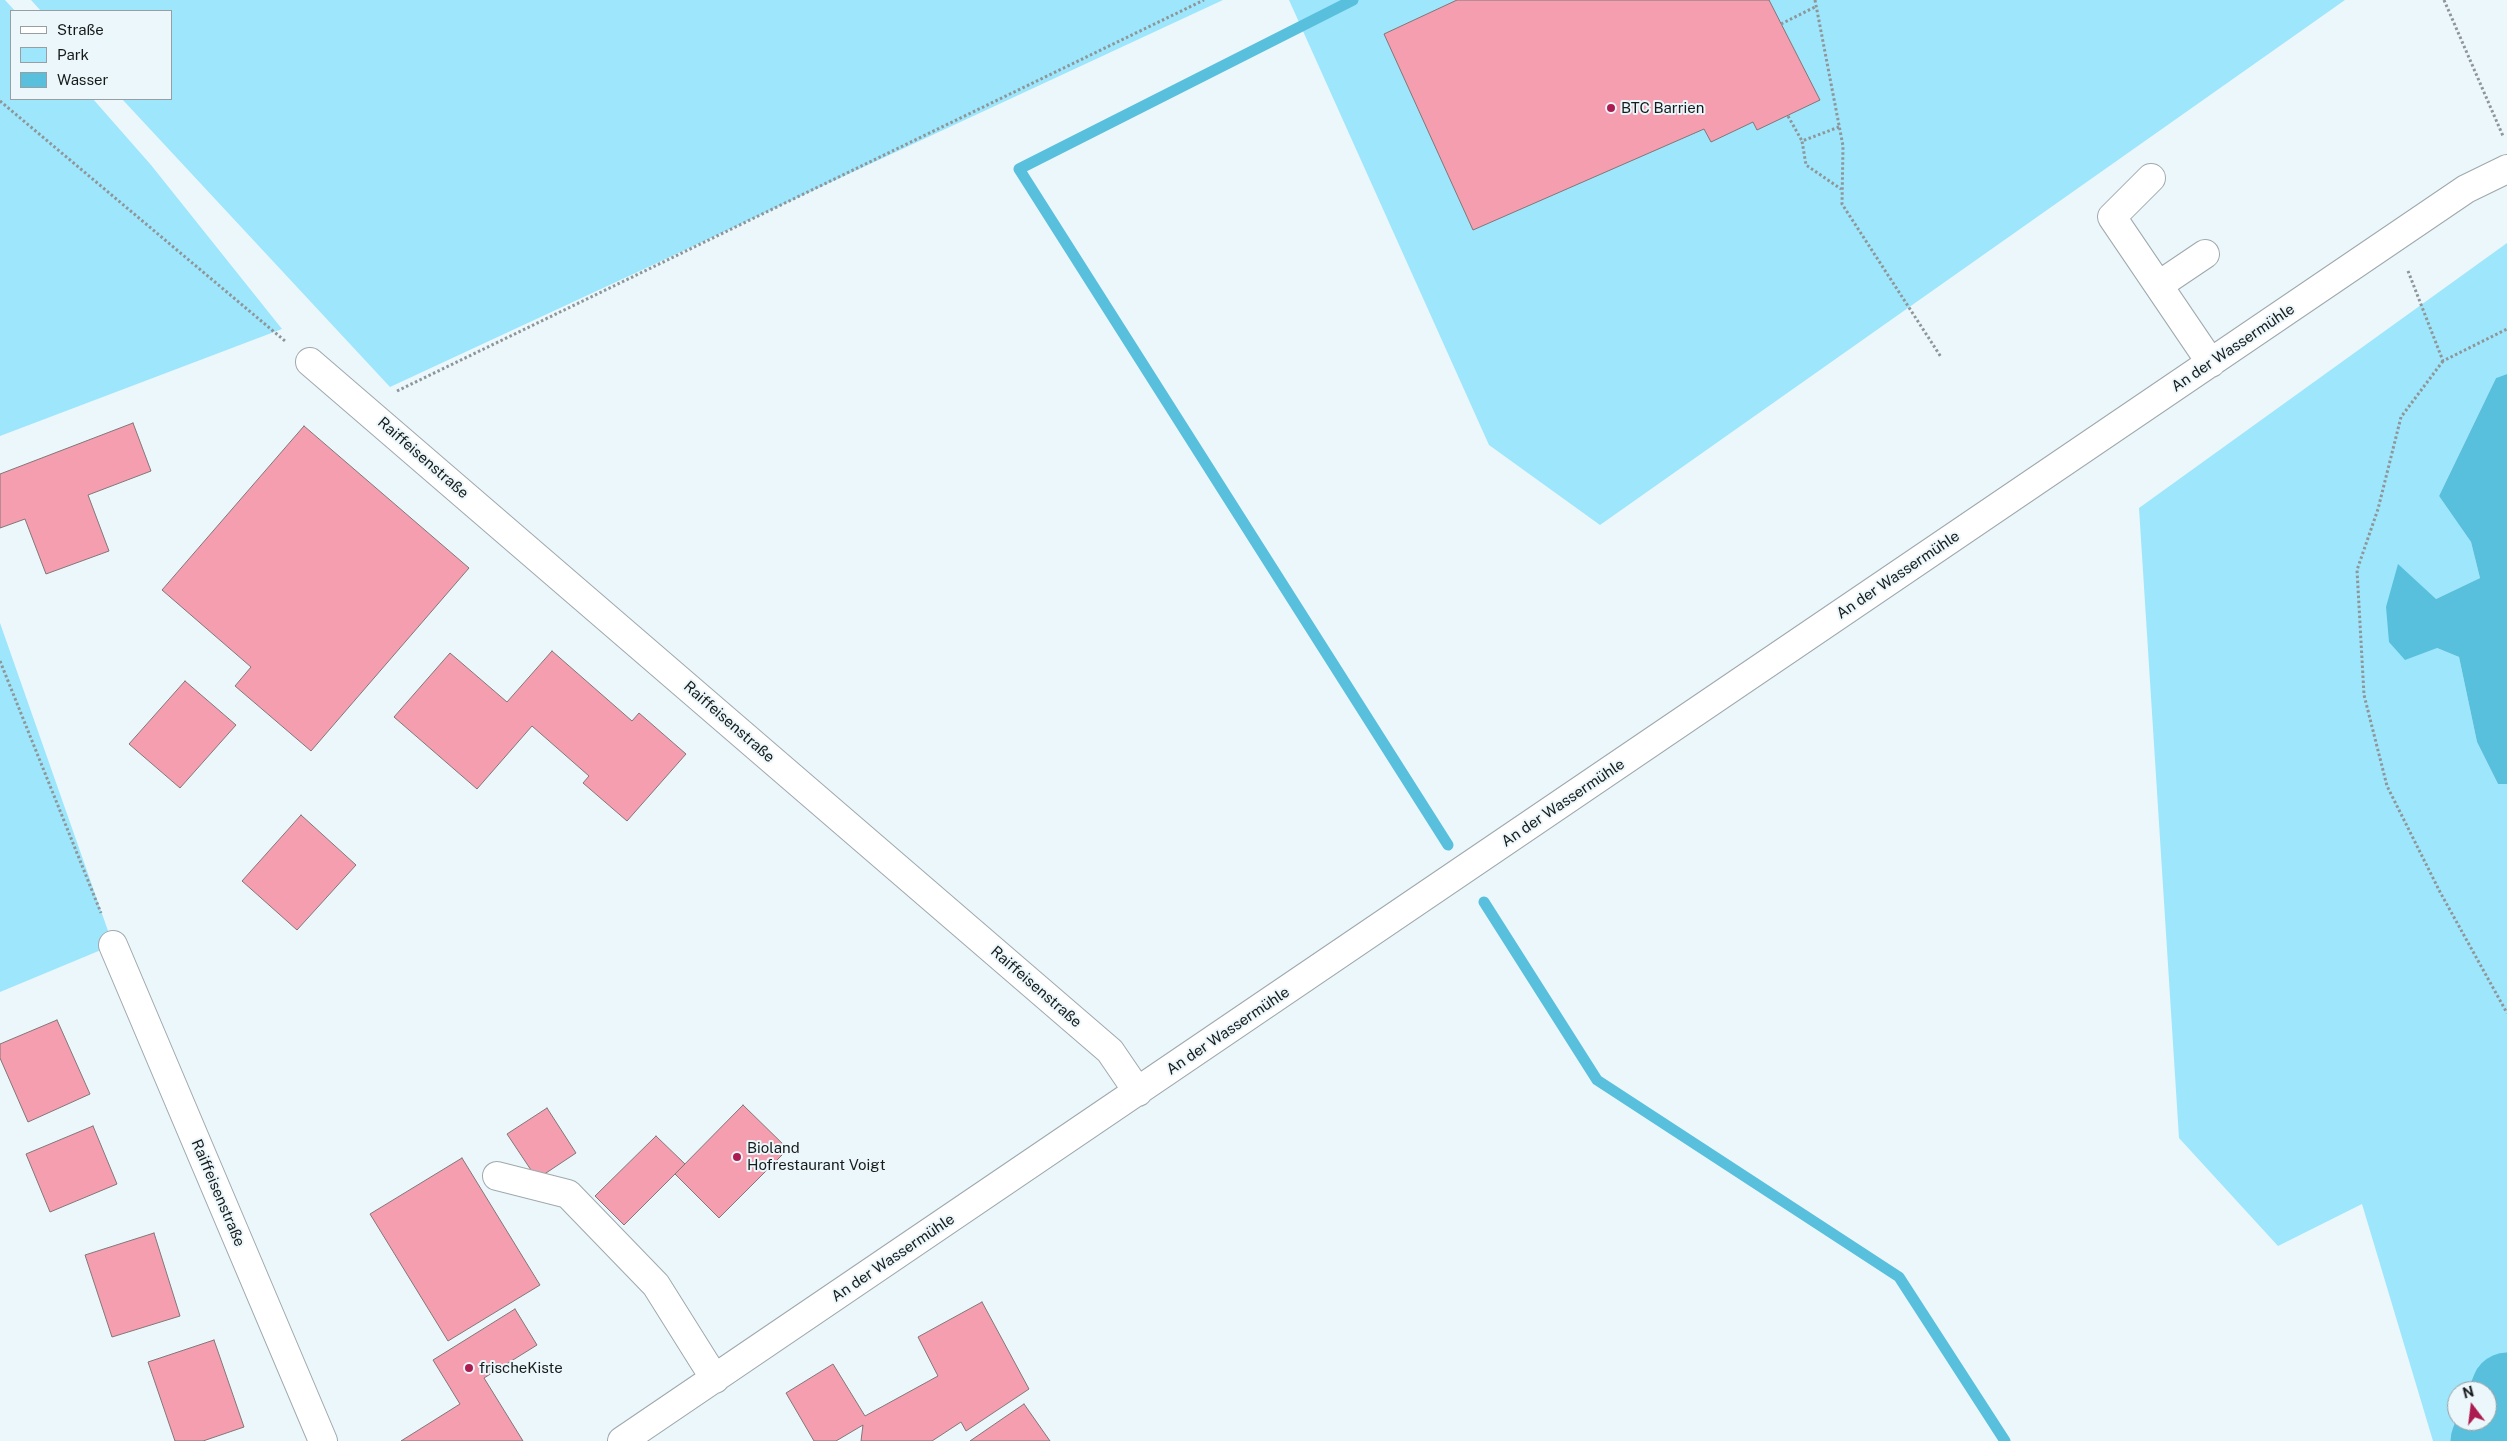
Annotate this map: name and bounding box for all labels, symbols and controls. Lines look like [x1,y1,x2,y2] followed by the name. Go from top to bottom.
[10,10,172,100] legend
[57,21,104,38] text: Straße
[57,46,89,63] text: Park
[57,71,108,88] text: Wasser
[1621,99,1704,117] place label: BTC Barrien
[1605,102,1617,114] marker: BTC Barrien
[2168,300,2298,396] street label: An der Wassermühle
[374,414,472,502] street label: Raiffeisenstraße
[1833,527,1963,623] street label: An der Wassermühle
[680,678,778,766] street label: Raiffeisenstraße
[1498,755,1628,851] street label: An der Wassermühle
[987,943,1085,1031] street label: Raiffeisenstraße
[1163,983,1293,1079] street label: An der Wassermühle
[187,1137,249,1249] street label: Raiffeisenstraße
[747,1139,886,1174] place label: Bioland Hofrestaurant Voigt
[731,1151,743,1163] marker: Bioland Hofrestaurant Voigt
[828,1210,958,1306] street label: An der Wassermühle
[479,1359,563,1377] place label: frischeKiste
[463,1362,475,1374] marker: frischeKiste
[2447,1381,2497,1431] north arrow
[2461,1383,2476,1402] text: N

